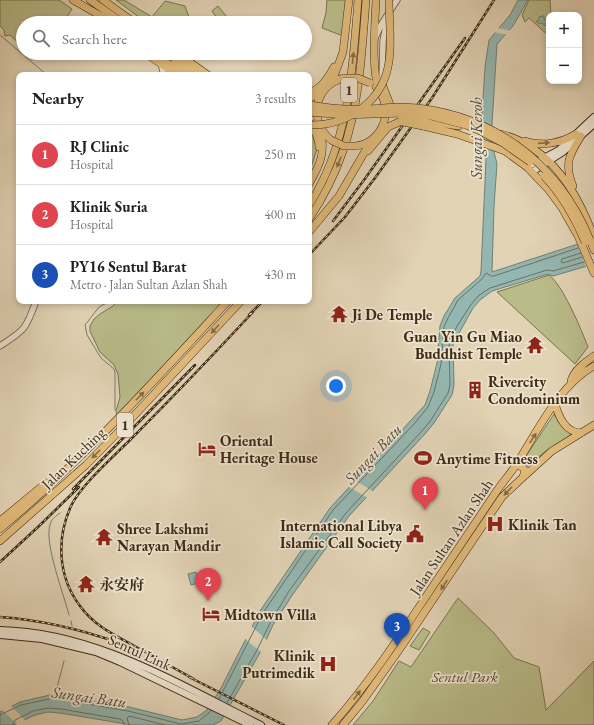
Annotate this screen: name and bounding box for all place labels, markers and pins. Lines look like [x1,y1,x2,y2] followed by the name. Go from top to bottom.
[329,304,349,324] temple icon: Ji De Temple
[350,305,432,324] place label: Ji De Temple
[403,327,522,363] place label: Guan Yin Gu Miao Buddhist Temple
[525,335,545,355] temple icon: Guan Yin Gu Miao Buddhist Temple
[488,372,580,408] place label: Rivercity Condominium
[465,380,485,400] building icon: Rivercity Condominium
[220,431,318,467] place label: Oriental Heritage House
[197,439,217,459] hotel icon: Oriental Heritage House
[413,448,433,468] sports icon: Anytime Fitness
[435,449,538,468] place label: Anytime Fitness
[412,477,438,510] pin: 1
[485,514,505,534] hospital icon: Klinik Tan
[508,515,577,534] place label: Klinik Tan
[280,516,403,552] place label: International Libya Islamic Call Society
[117,519,222,555] place label: Shree Lakshmi Narayan Mandir
[405,524,425,544] public building icon: International Libya Islamic Call Society
[94,527,114,547] temple icon: Shree Lakshmi Narayan Mandir
[195,568,221,601] pin: 2
[76,574,96,594] temple icon: 永安府
[99,575,144,594] place label: 永安府
[201,604,221,624] hotel icon: Midtown Villa
[224,605,317,624] place label: Midtown Villa
[384,613,410,646] pin: 3
[242,646,316,682] place label: Klinik Putrimedik
[318,654,338,674] hospital icon: Klinik Putrimedik

